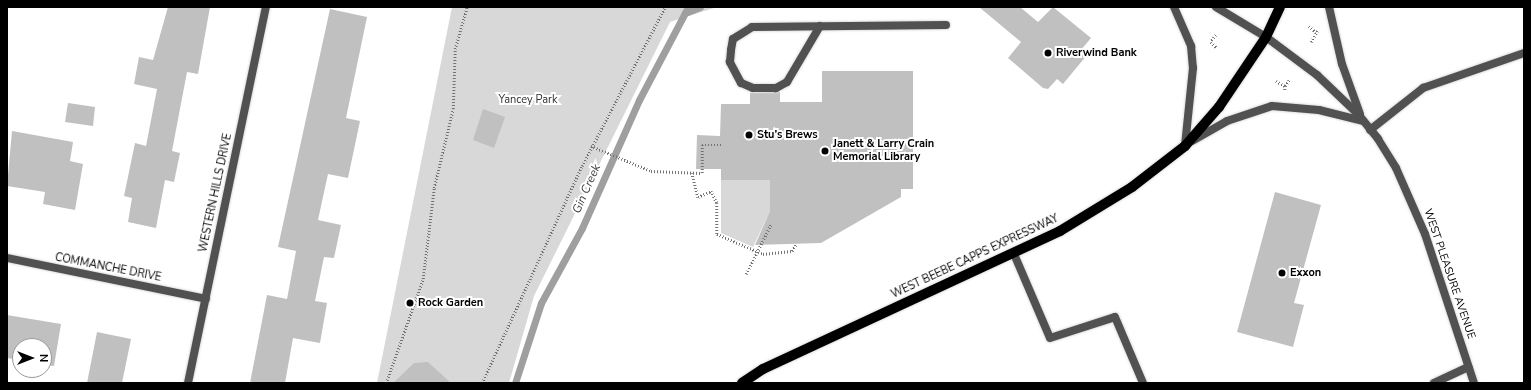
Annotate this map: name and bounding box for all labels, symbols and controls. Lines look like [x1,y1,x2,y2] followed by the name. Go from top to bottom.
[1056,46,1137,60] place label: Riverwind Bank
[1043,48,1053,58] marker: Riverwind Bank
[498,93,558,107] park label: Yancey Park
[757,128,818,142] place label: Stu’s Brews
[744,130,754,140] marker: Stu’s Brews
[197,132,235,254] street label: WESTERN HILLS DRIVE
[833,138,934,164] place label: Janett & Larry Crain Memorial Library
[820,146,830,156] marker: Janett & Larry Crain Memorial Library
[570,162,604,216] water label: Gin Creek
[1420,207,1478,341] street label: WEST PLEASURE AVENUE
[889,212,1061,302] street label: WEST BEEBE CAPPS EXPRESSWAY
[54,251,162,285] street label: COMMANCHE DRIVE
[1290,266,1321,280] place label: Exxon
[1277,268,1287,278] marker: Exxon
[418,296,483,310] place label: Rock Garden
[405,298,415,308] marker: Rock Garden
[12,338,52,378] north arrow
[36,354,51,362] text: N

